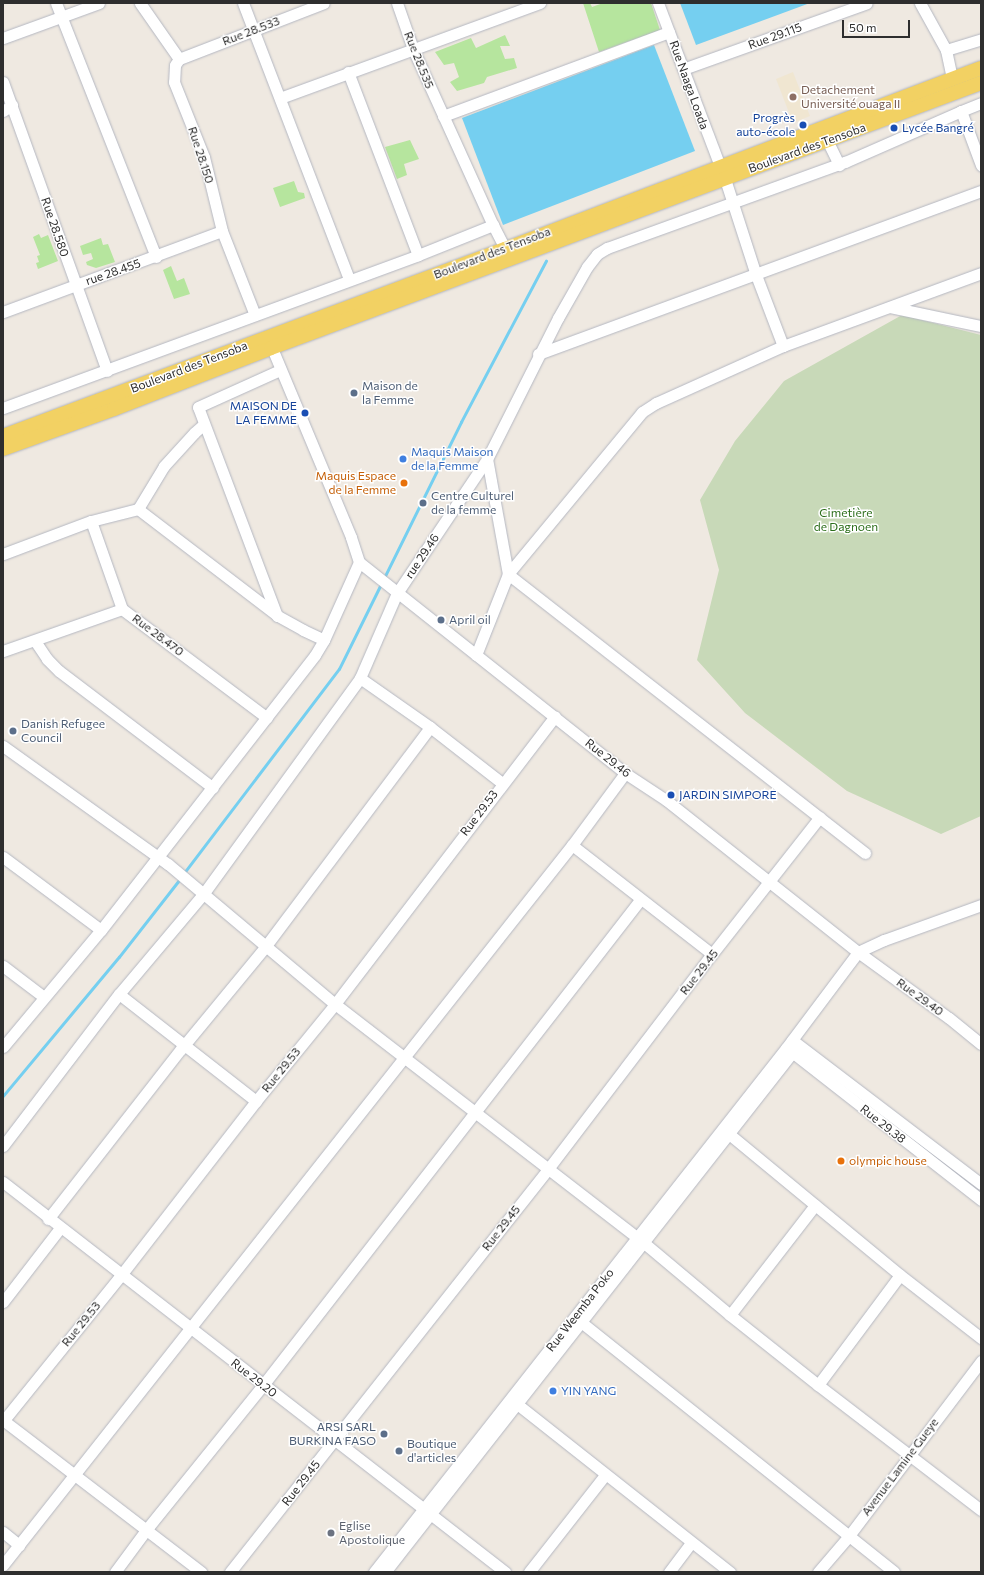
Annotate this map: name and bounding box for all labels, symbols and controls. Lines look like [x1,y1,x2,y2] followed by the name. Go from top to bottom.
[844,12,912,38] scale bar
[220,13,282,49] street label: Rue 28.533
[746,20,804,52] street label: Rue 29.115
[849,20,877,34] text: 50 m
[401,29,437,91] street label: Rue 28.535
[666,39,712,131] street label: Rue Naaga Loada
[801,83,900,111] place label: Detachement Université ouaga II
[788,92,798,102] marker: Detachement Université ouaga II
[736,111,795,139] place label: Progrès auto-école
[746,120,868,176] street label: Boulevard des Tensoba
[798,120,808,130] marker: Progrès auto-école
[902,121,974,135] place label: Lycée Bangré
[889,123,899,133] marker: Lycée Bangré
[185,125,217,185] street label: Rue 28.150
[38,195,72,259] street label: Rue 28.580
[432,224,552,282] street label: Boulevard des Tensoba
[83,256,143,288] street label: rue 28.455
[129,338,249,396] street label: Boulevard des Tensoba
[362,379,418,407] place label: Maison de la Femme
[349,388,359,398] marker: Maison de la Femme
[230,399,297,427] place label: MAISON DE LA FEMME
[300,408,310,418] marker: MAISON DE LA FEMME
[411,445,493,473] place label: Maquis Maison de la Femme
[398,454,408,464] marker: Maquis Maison de la Femme
[316,469,396,497] place label: Maquis Espace de la Femme
[399,478,409,488] marker: Maquis Espace de la Femme
[431,489,514,517] place label: Centre Culturel de la femme
[418,498,428,508] marker: Centre Culturel de la femme
[814,506,878,534] park label: Cimetière de Dagnoen
[402,531,442,581] street label: rue 29.46
[129,611,187,659] street label: Rue 28.470
[449,613,491,627] place label: April oil
[436,615,446,625] marker: April oil
[21,717,105,745] place label: Danish Refugee Council
[8,726,18,736] marker: Danish Refugee Council
[582,736,634,780] street label: Rue 29.46
[457,787,501,839] street label: Rue 29.53
[679,788,777,802] place label: JARDIN SIMPORE
[666,790,676,800] marker: JARDIN SIMPORE
[677,946,721,998] street label: Rue 29.45
[894,975,946,1019] street label: Rue 29.40
[259,1045,303,1095] street label: Rue 29.53
[857,1102,909,1146] street label: Rue 29.38
[849,1154,927,1168] place label: olympic house
[836,1156,846,1166] marker: olympic house
[479,1202,523,1254] street label: Rue 29.45
[543,1266,617,1354] street label: Rue Weemba Poko
[59,1299,103,1349] street label: Rue 29.53
[228,1356,280,1400] street label: Rue 29.20
[561,1384,616,1398] place label: YIN YANG
[548,1386,558,1396] marker: YIN YANG
[859,1415,941,1519] street label: Avenue Lamine Gueye
[289,1420,376,1448] place label: ARSI SARL BURKINA FASO
[379,1429,389,1439] marker: ARSI SARL BURKINA FASO
[407,1437,457,1465] place label: Boutique d'articles
[394,1446,404,1456] marker: Boutique d'articles
[279,1457,323,1509] street label: Rue 29.45
[339,1519,405,1547] place label: Eglise Apostolique
[326,1528,336,1538] marker: Eglise Apostolique

